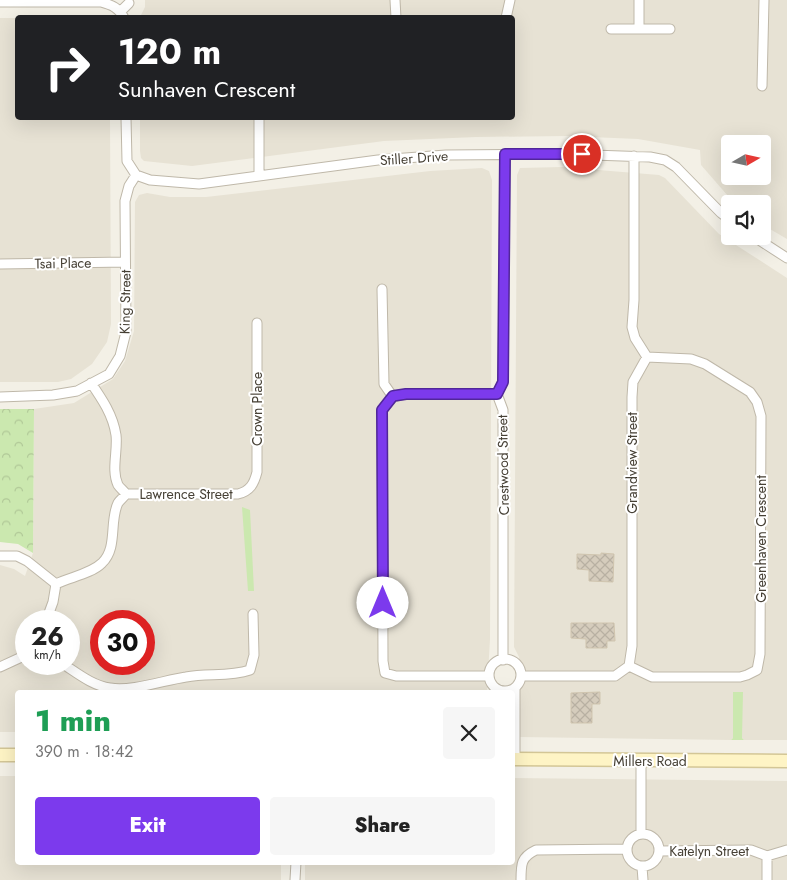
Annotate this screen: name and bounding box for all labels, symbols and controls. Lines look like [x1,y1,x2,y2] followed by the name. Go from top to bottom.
[118,27,221,77] text: 120 m
[35,35,100,100] icon: right
[118,73,295,105] text: Sunhaven Crescent
[561,133,603,175] pin
[721,135,771,185] north arrow
[721,135,771,245] map controls
[568,140,596,168] icon: arrive
[379,146,449,170] street label: Stiller Drive
[721,195,771,245] button: sound
[34,253,92,273] street label: Tsai Place
[114,269,136,334] street label: King Street
[247,372,267,446] street label: Crown Place
[622,412,642,514] street label: Grandview Street
[492,414,514,515] street label: Crestwood Street
[751,475,771,603] street label: Greenhaven Crescent
[139,484,233,504] street label: Lawrence Street
[356,576,408,628] position arrow
[90,610,155,675] speed limit sign: 30
[31,618,64,654] text: 26
[34,646,61,664] text: km/h
[35,699,111,742] text: 1 min
[443,707,495,759] button: close
[35,740,133,763] text: 390 m · 18:42
[613,751,687,771] street label: Millers Road
[35,797,260,855] button: Exit
[270,797,495,855] button: Share
[669,841,749,861] street label: Katelyn Street

